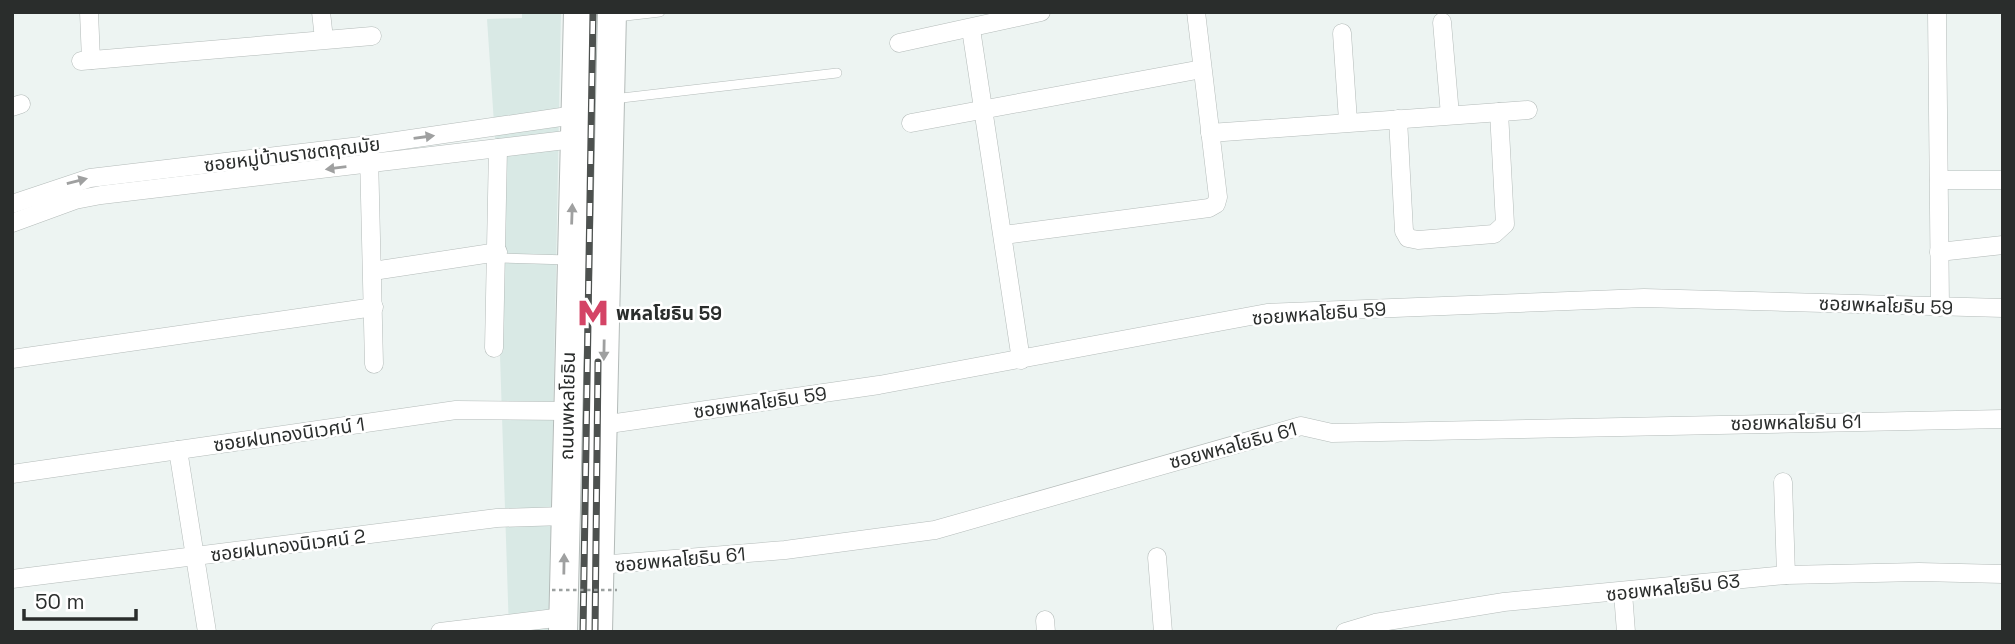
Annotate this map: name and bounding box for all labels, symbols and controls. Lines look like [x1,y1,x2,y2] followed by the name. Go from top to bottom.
[202,131,382,178] street label: ซอยหมู่บ้านราชตฤณมัย
[413,131,435,142] one-way arrow
[325,163,347,174] one-way arrow
[66,175,88,186] one-way arrow
[566,202,578,224] one-way arrow
[1818,291,1954,320] street label: ซอยพหลโยธิน 59
[576,296,610,330] metro station icon: พหลโยธิน 59
[1251,296,1387,331] street label: ซอยพหลโยธิน 59
[616,301,722,326] place label: พหลโยธิน 59
[598,339,610,361] one-way arrow
[554,352,581,460] street label: ถนนพหลโยธิน
[692,381,828,424] street label: ซอยพหลโยธิน 59
[1730,409,1862,436] street label: ซอยพหลโยธิน 61
[212,412,366,457] street label: ซอยฝนทองนิเวศน์ 1
[1167,416,1300,475] street label: ซอยพหลโยธิน 61
[209,524,367,567] street label: ซอยฝนทองนิเวศน์ 2
[614,541,746,578] street label: ซอยพหลโยธิน 61
[558,552,570,574] one-way arrow
[1605,568,1741,607] street label: ซอยพหลโยธิน 63
[24,578,136,622] scale bar
[35,588,85,615] text: 50 m

